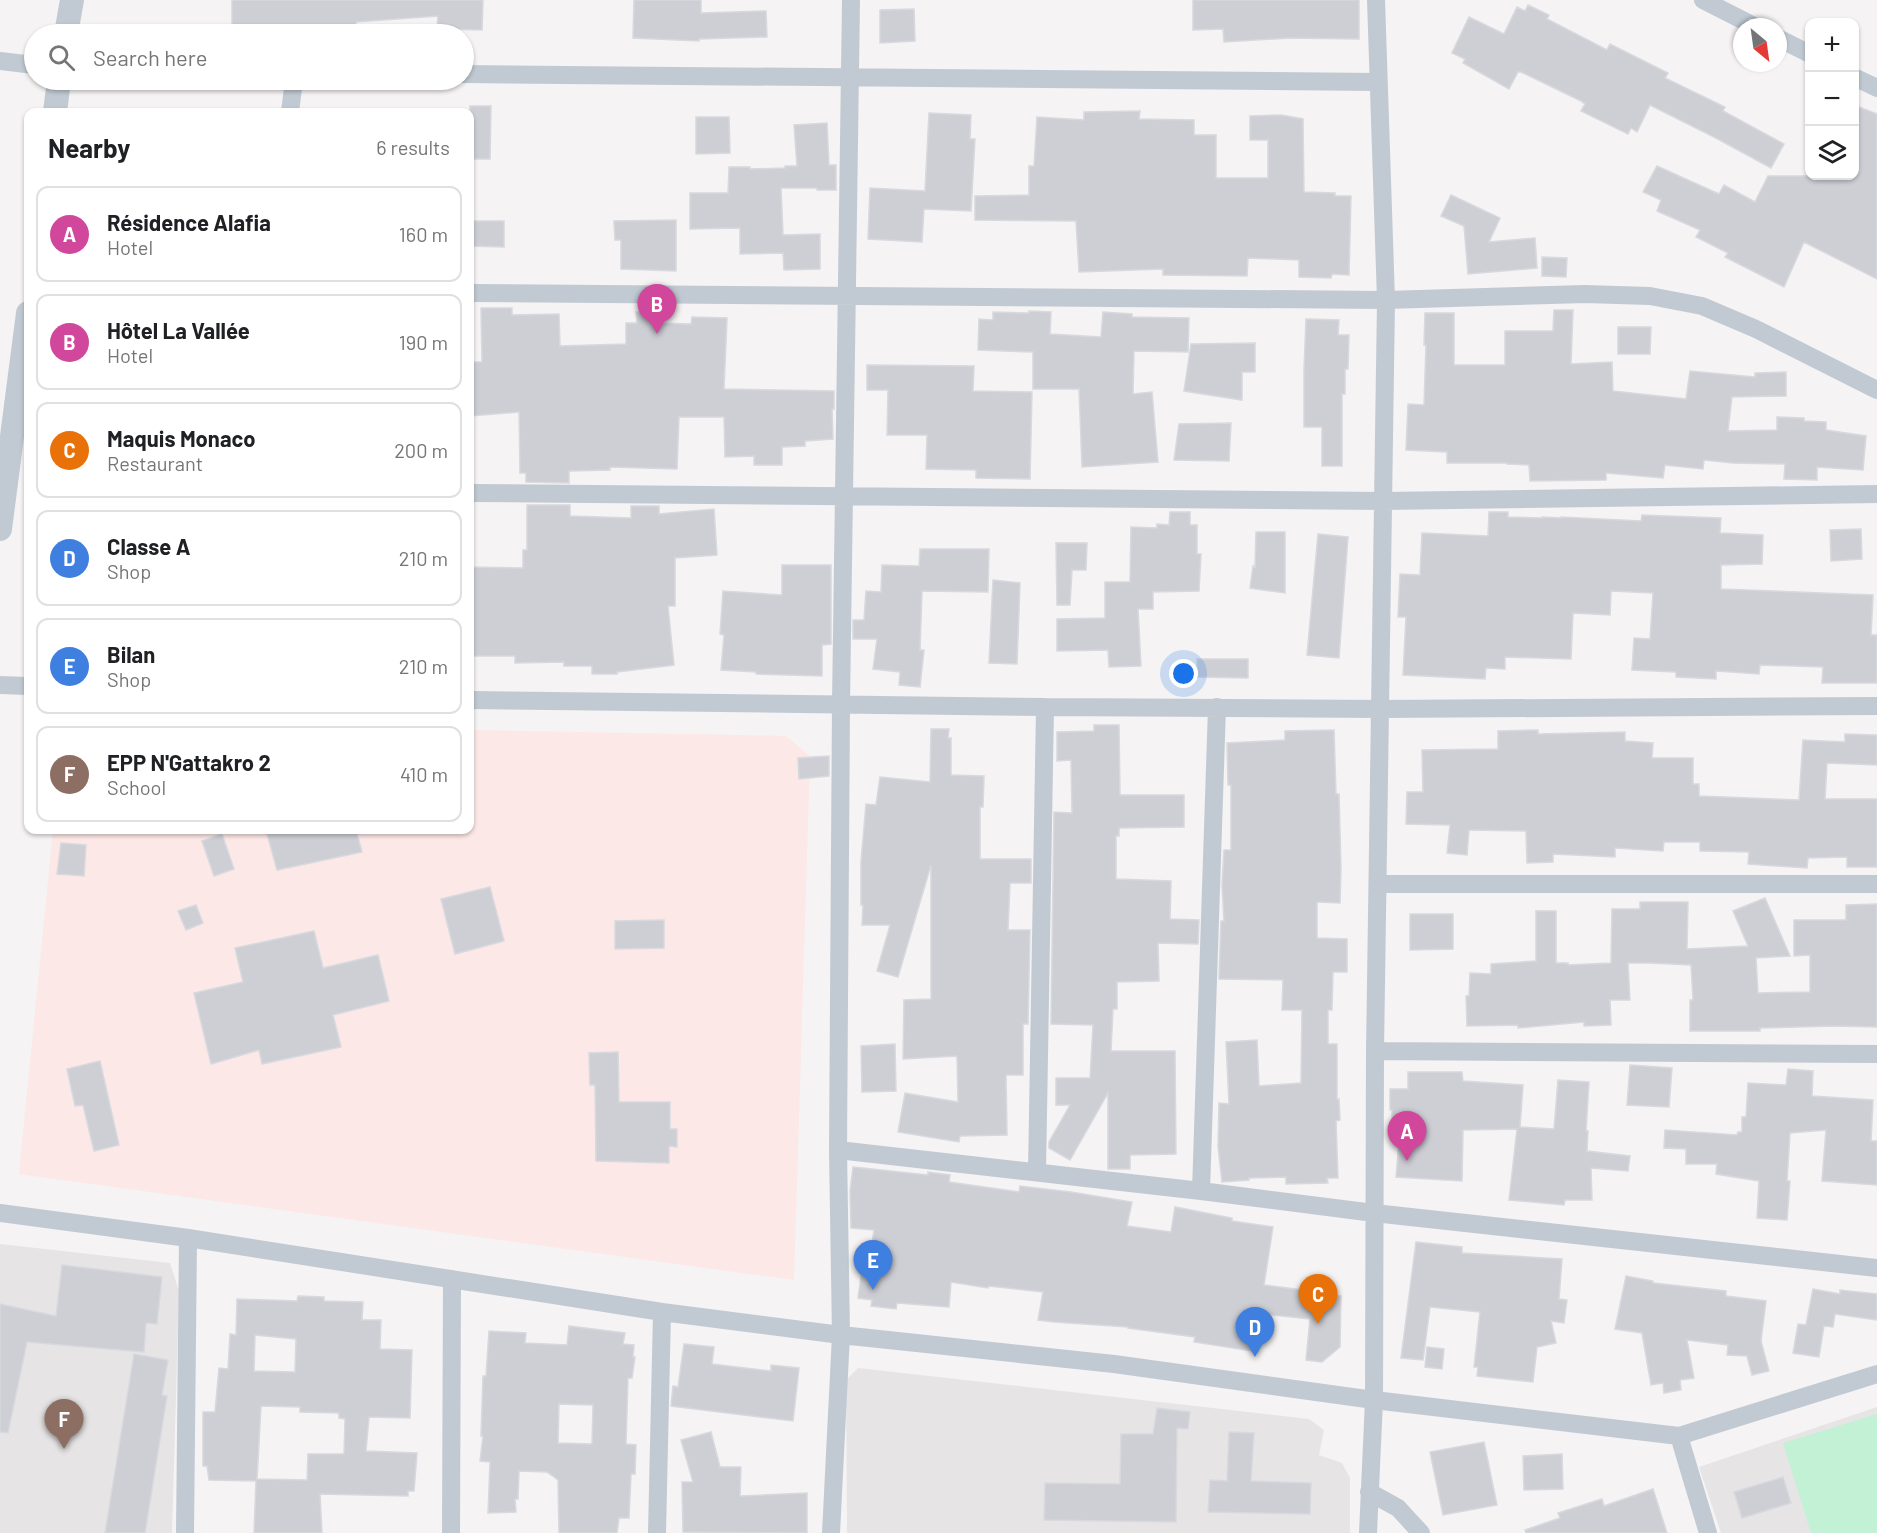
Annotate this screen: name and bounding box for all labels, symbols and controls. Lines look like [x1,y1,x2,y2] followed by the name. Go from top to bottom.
[1733,18,1787,72] north arrow
[1805,18,1859,180] map controls
[1805,18,1859,72] button: +
[24,24,474,90] search box
[45,41,78,74] icon: search
[93,44,207,70] text: Search here
[1805,72,1859,126] button: −
[1805,126,1859,180] button: layers
[48,132,130,163] text: Nearby
[376,135,450,159] text: 6 results
[107,209,271,235] text: Résidence Alafia
[63,222,76,246] text: A
[399,222,448,246] text: 160 m
[107,235,153,259] text: Hotel
[638,284,676,334] pin: B
[107,317,250,343] text: Hôtel La Vallée
[63,330,76,354] text: B
[399,330,448,354] text: 190 m
[107,343,153,367] text: Hotel
[107,425,255,451] text: Maquis Monaco
[63,438,76,462] text: C
[394,438,448,462] text: 200 m
[107,451,203,475] text: Restaurant
[107,533,190,559] text: Classe A
[63,546,76,570] text: D
[399,546,448,570] text: 210 m
[107,559,151,583] text: Shop
[107,641,155,667] text: Bilan
[64,654,75,678] text: E
[399,654,448,678] text: 210 m
[1169,659,1198,688] your location
[107,667,151,691] text: Shop
[107,749,271,775] text: EPP N'Gattakro 2
[64,762,75,786] text: F
[400,762,448,786] text: 410 m
[107,775,166,799] text: School
[1388,1112,1426,1161] pin: A
[854,1240,892,1290] pin: E
[1298,1274,1338,1324] pin: C
[1236,1308,1274,1357] pin: D
[44,1400,84,1449] pin: F

